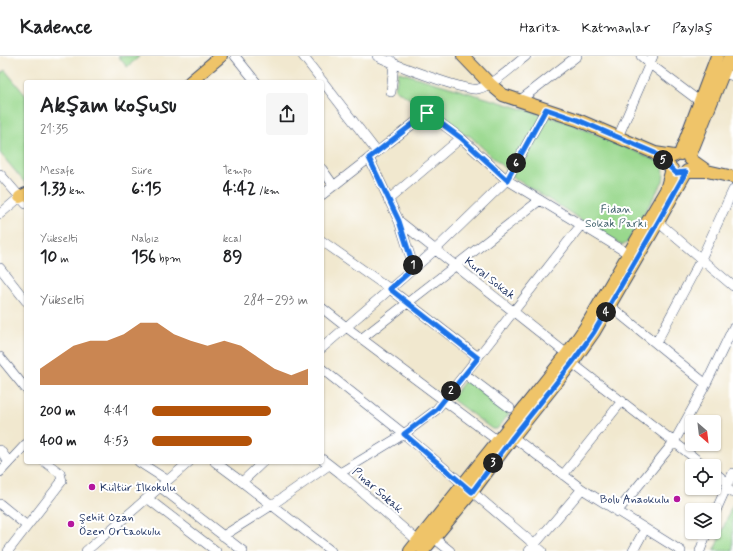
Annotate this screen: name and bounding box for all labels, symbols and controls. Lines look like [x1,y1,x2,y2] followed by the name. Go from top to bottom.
[20,15,92,40] text: Kadence
[519,19,560,37] text: Harita
[582,19,650,37] text: Katmanlar
[672,19,713,37] text: Paylaş
[40,92,177,120] text: Akşam koşusu
[266,93,308,135] button: share
[410,96,444,130] pin
[416,102,438,124] icon: arrive
[40,121,68,138] text: 21:35
[653,150,673,170] pin: 5
[506,153,526,173] pin: 6
[660,153,666,167] text: 5
[513,156,519,170] text: 6
[40,164,75,178] text: Mesafe
[131,164,152,178] text: Süre
[223,164,252,178] text: Tempo
[40,178,66,200] text: 1.33
[131,178,161,200] text: 6:15
[223,178,256,200] text: 4:42
[66,184,85,198] text: km
[256,184,280,198] text: /km
[585,202,647,232] park label: Fidan Sokak Parkı
[40,232,77,246] text: Yükselti
[131,232,159,246] text: Nabız
[223,232,241,246] text: kcal
[40,246,57,268] text: 10
[131,246,156,268] text: 156
[223,246,242,268] text: 89
[57,252,69,266] text: m
[156,252,181,266] text: bpm
[461,254,518,304] street label: Kural Sokak
[403,255,423,275] pin: 1
[411,258,415,272] text: 1
[40,292,84,309] text: Yükselti
[244,292,308,309] text: 284–293 m
[596,302,616,322] pin: 4
[603,305,609,319] text: 4
[441,381,461,401] pin: 2
[448,384,454,398] text: 2
[40,403,75,420] text: 200 m
[104,403,128,420] text: 4:41
[685,415,721,451] north arrow
[685,415,721,539] map controls
[40,433,77,450] text: 400 m
[104,433,128,450] text: 4:53
[483,453,503,473] pin: 3
[491,456,495,470] text: 3
[685,459,721,495] button: locate
[348,464,406,517] street label: Pınar Sokak
[100,480,176,496] place label: Kültür İlkokulu
[87,482,97,492] marker: Kültür İlkokulu
[600,492,670,508] place label: Bolu Anaokulu
[672,494,682,504] marker: Bolu Anaokulu
[685,503,721,539] button: layers
[79,510,161,540] place label: Şehit Ozan Özen Ortaokulu
[66,519,76,529] marker: Şehit Ozan Özen Ortaokulu

